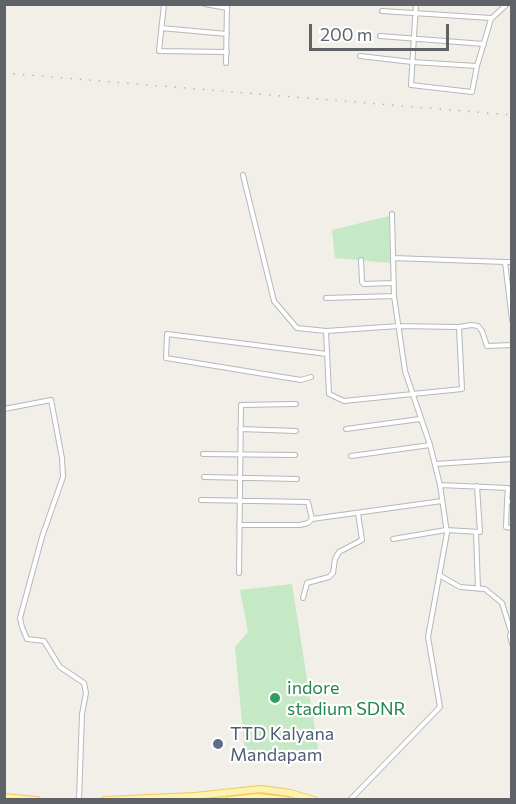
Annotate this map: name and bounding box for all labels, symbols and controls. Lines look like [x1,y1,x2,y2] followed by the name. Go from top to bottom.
[312,12,452,50] scale bar
[320,23,373,45] text: 200 m
[287,677,406,720] place label: indore stadium SDNR
[268,691,282,705] marker: indore stadium SDNR
[230,723,334,766] place label: TTD Kalyana Mandapam
[211,737,225,751] marker: TTD Kalyana Mandapam

